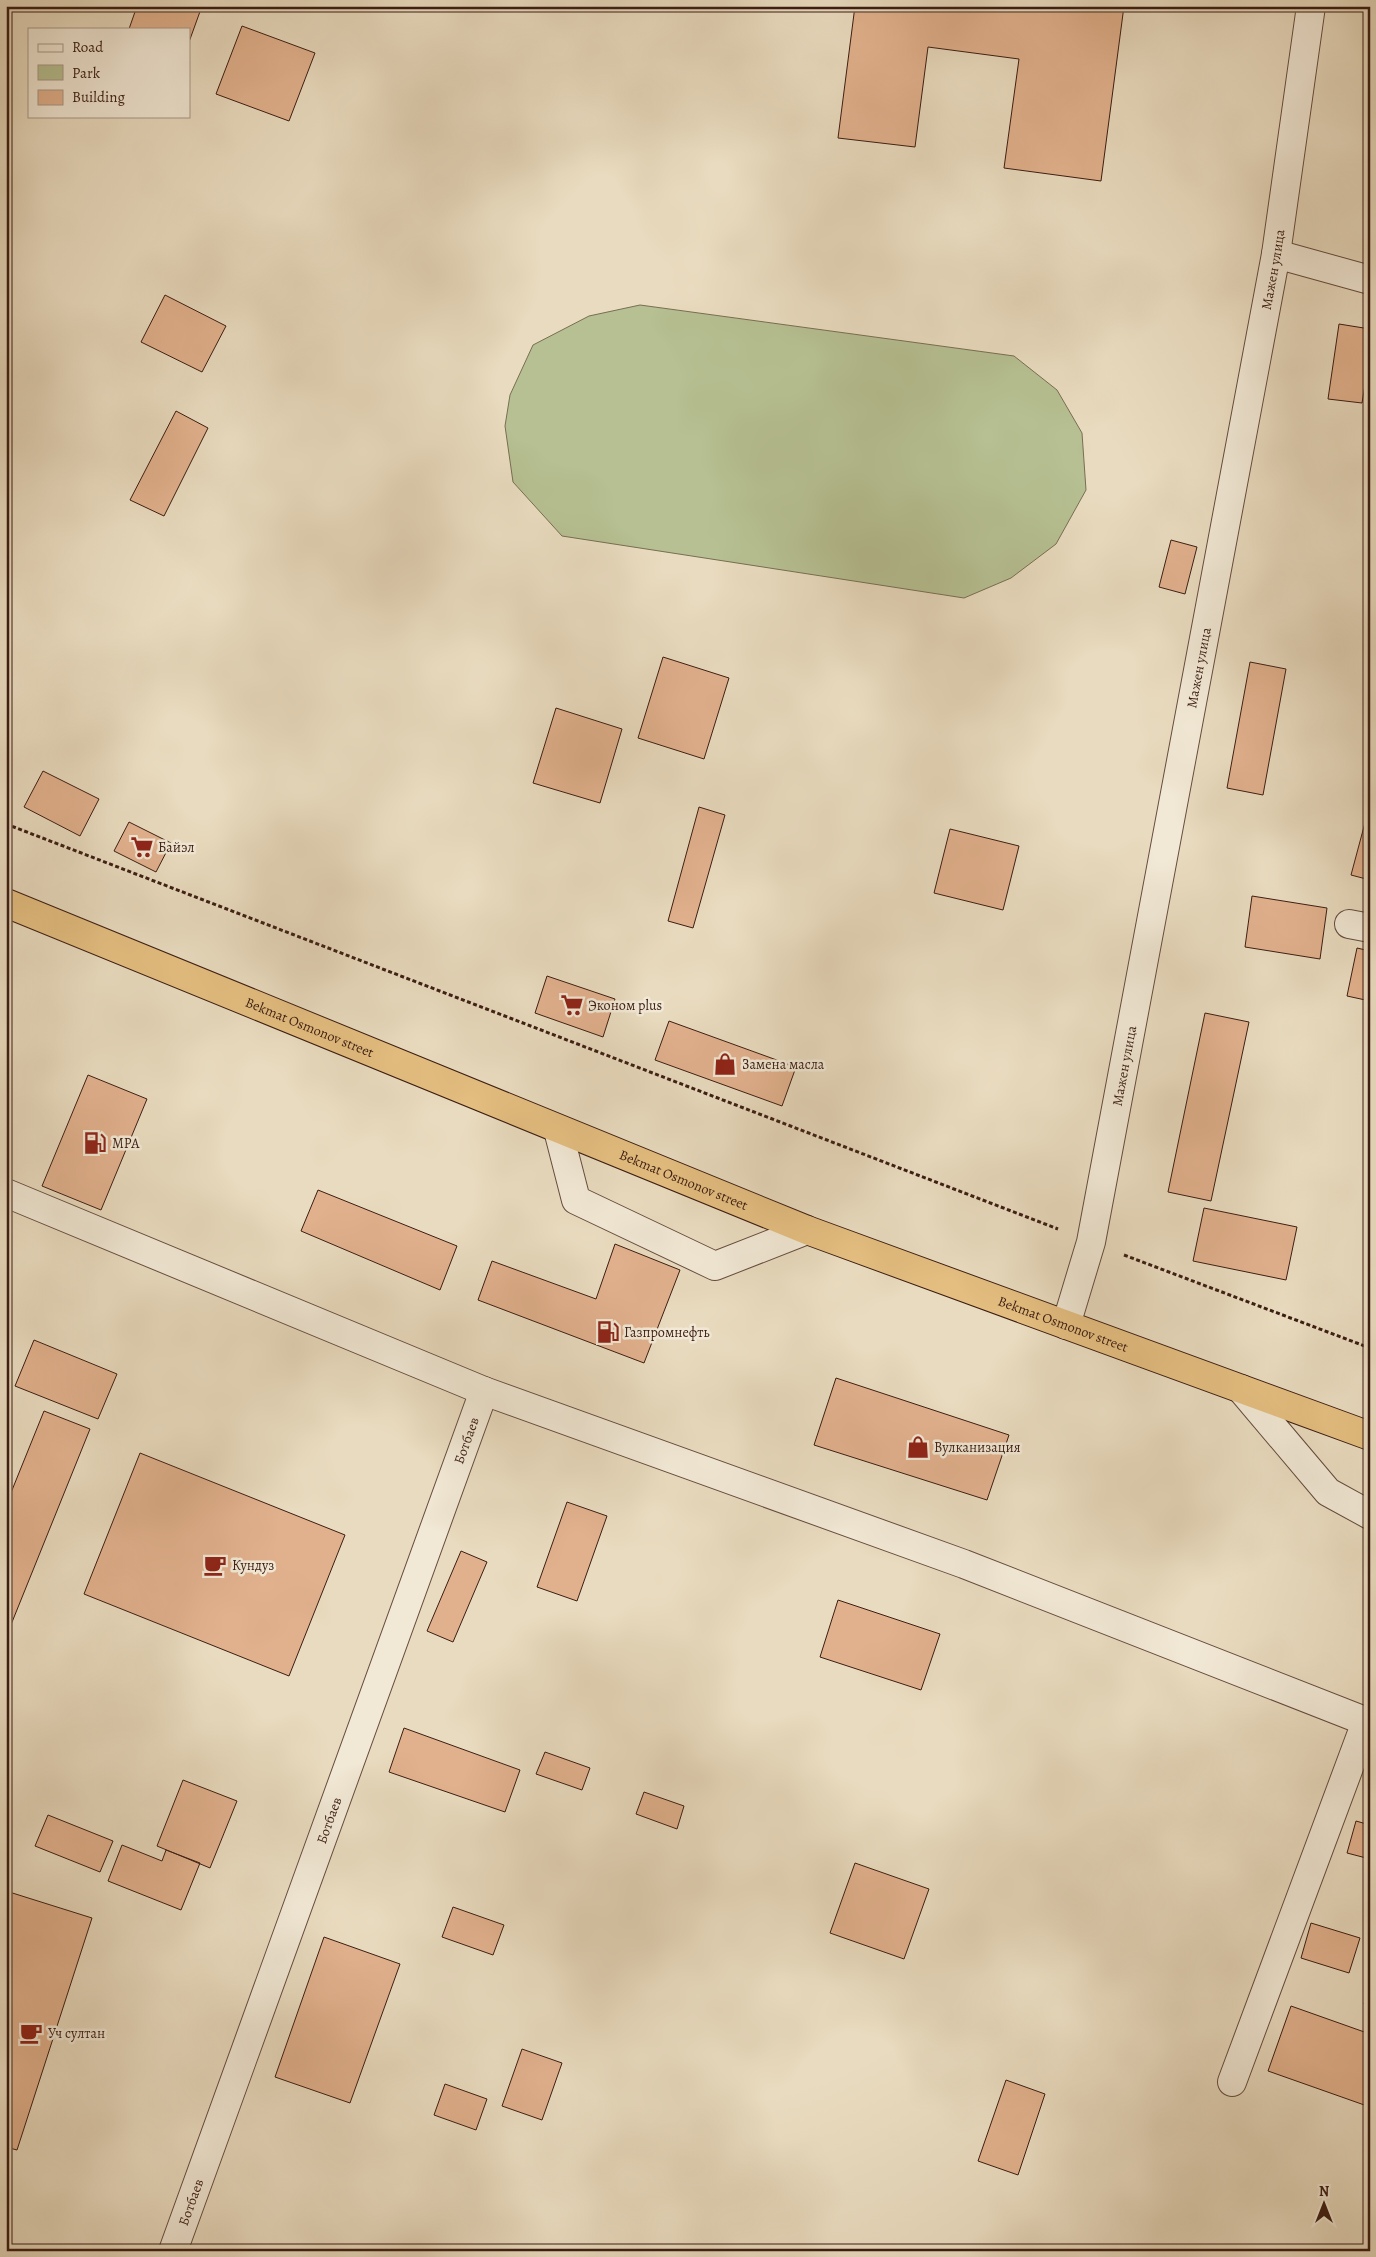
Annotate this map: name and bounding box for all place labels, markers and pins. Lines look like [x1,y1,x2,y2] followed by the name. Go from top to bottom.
[129,834,155,860] supermarket icon: Байэл
[158,838,194,857] place label: Байэл
[559,992,585,1018] supermarket icon: Эконом plus
[588,996,662,1015] place label: Эконом plus
[712,1051,738,1077] shop icon: Замена масла
[742,1055,825,1074] place label: Замена масла
[82,1130,108,1156] fuel station icon: MPA
[112,1134,140,1153] place label: MPA
[595,1319,621,1345] fuel station icon: Газпромнефть
[624,1323,710,1342] place label: Газпромнефть
[905,1434,931,1460] shop icon: Вулканизация
[934,1438,1021,1457] place label: Вулканизация
[202,1552,228,1578] cafe icon: Кундуз
[232,1556,274,1575] place label: Кундуз
[18,2020,44,2046] cafe icon: Уч султан
[48,2024,105,2043] place label: Уч султан

